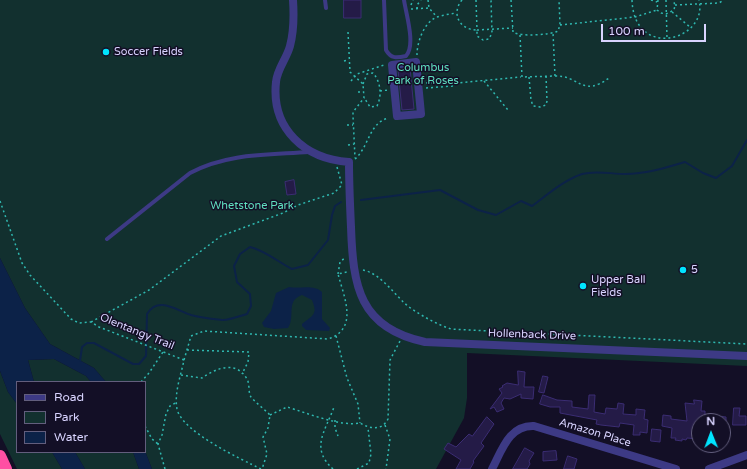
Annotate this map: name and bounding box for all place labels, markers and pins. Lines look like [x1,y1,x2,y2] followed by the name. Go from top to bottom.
[114,45,183,59] place label: Soccer Fields
[101,47,111,57] marker: Soccer Fields
[691,263,698,277] place label: 5
[678,265,688,275] marker: 5
[591,273,646,299] place label: Upper Ball Fields
[578,281,588,291] marker: Upper Ball Fields

